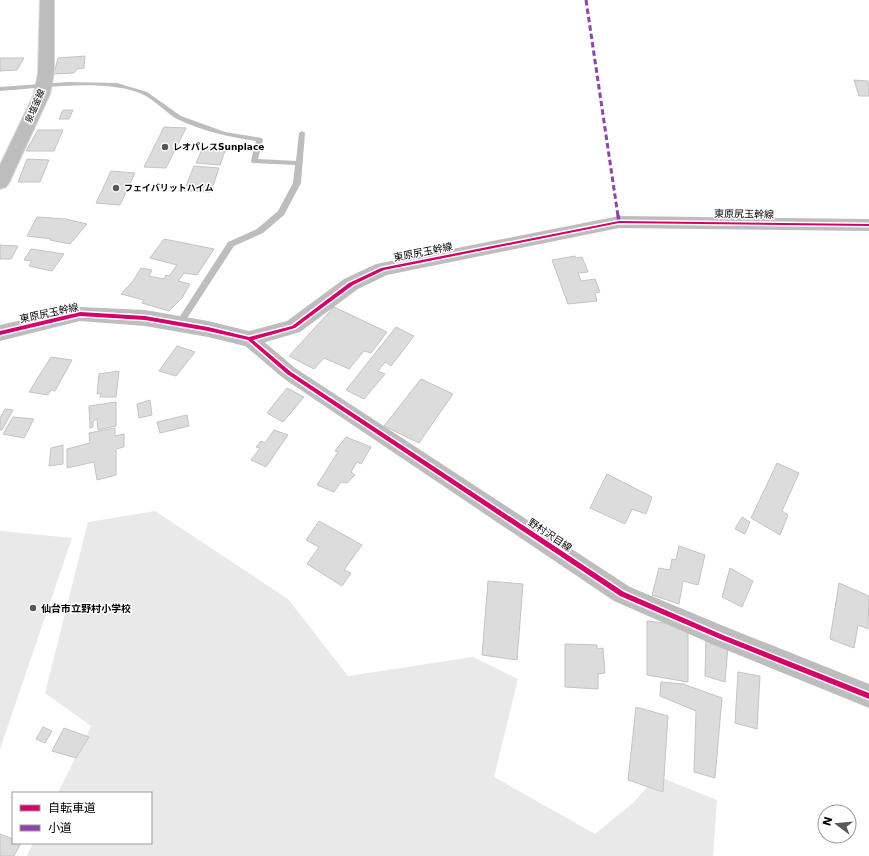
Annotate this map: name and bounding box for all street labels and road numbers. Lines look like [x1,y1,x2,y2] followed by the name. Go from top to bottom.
[22,86,47,125] street label: 泉塩釜線
[714,208,774,220] street label: 東原尻玉幹線
[393,241,453,263] street label: 東原尻玉幹線
[19,301,79,325] street label: 東原尻玉幹線
[526,516,574,554] street label: 野村沢目線

